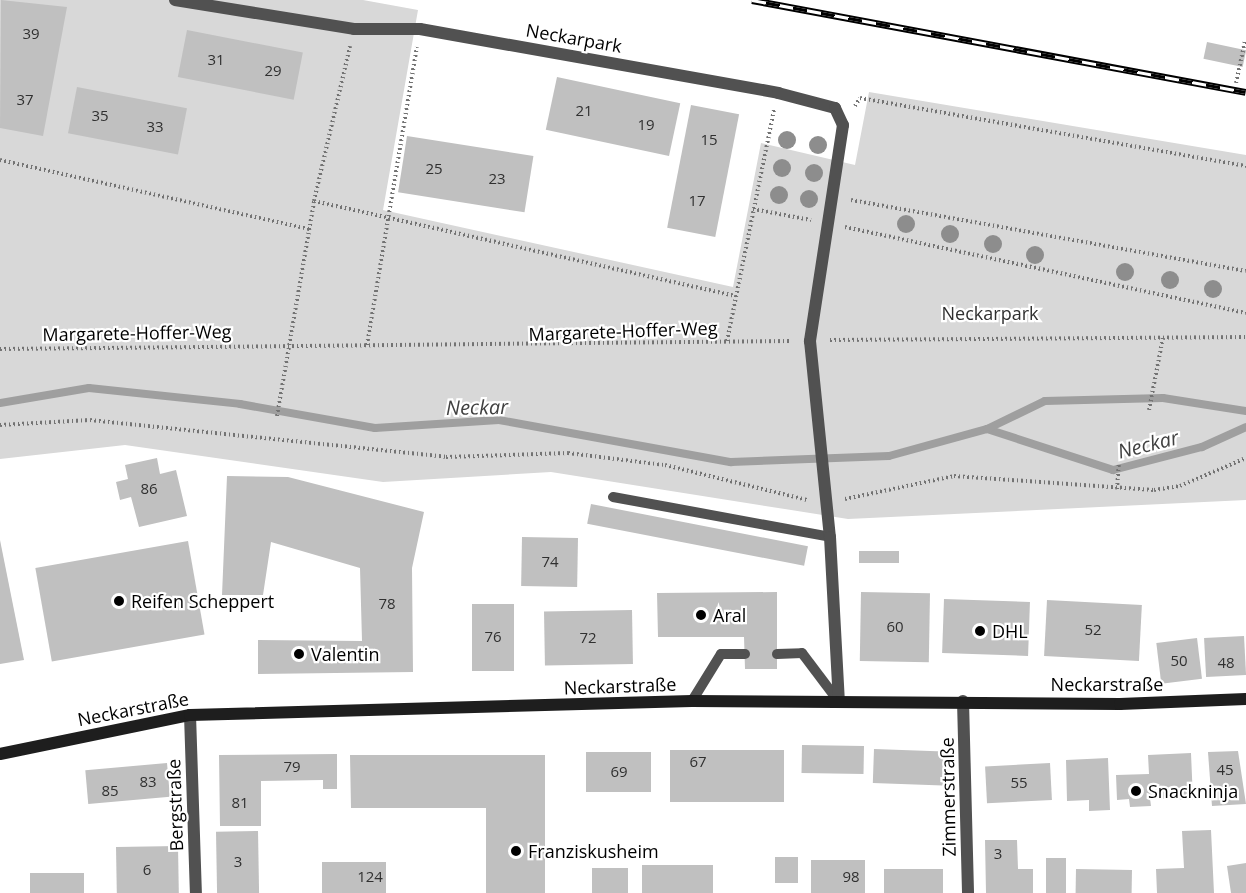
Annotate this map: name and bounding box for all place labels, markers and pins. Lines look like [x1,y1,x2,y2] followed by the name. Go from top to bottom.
[131,590,274,612] place label: Reifen Scheppert
[112,594,126,608] marker: Reifen Scheppert
[713,604,746,626] place label: Aral
[694,608,708,622] marker: Aral
[992,620,1028,642] place label: DHL
[973,624,987,638] marker: DHL
[311,643,379,665] place label: Valentin
[292,647,306,661] marker: Valentin
[1148,780,1238,802] place label: Snackninja
[1129,784,1143,798] marker: Snackninja
[528,840,659,862] place label: Franziskusheim
[509,844,523,858] marker: Franziskusheim

